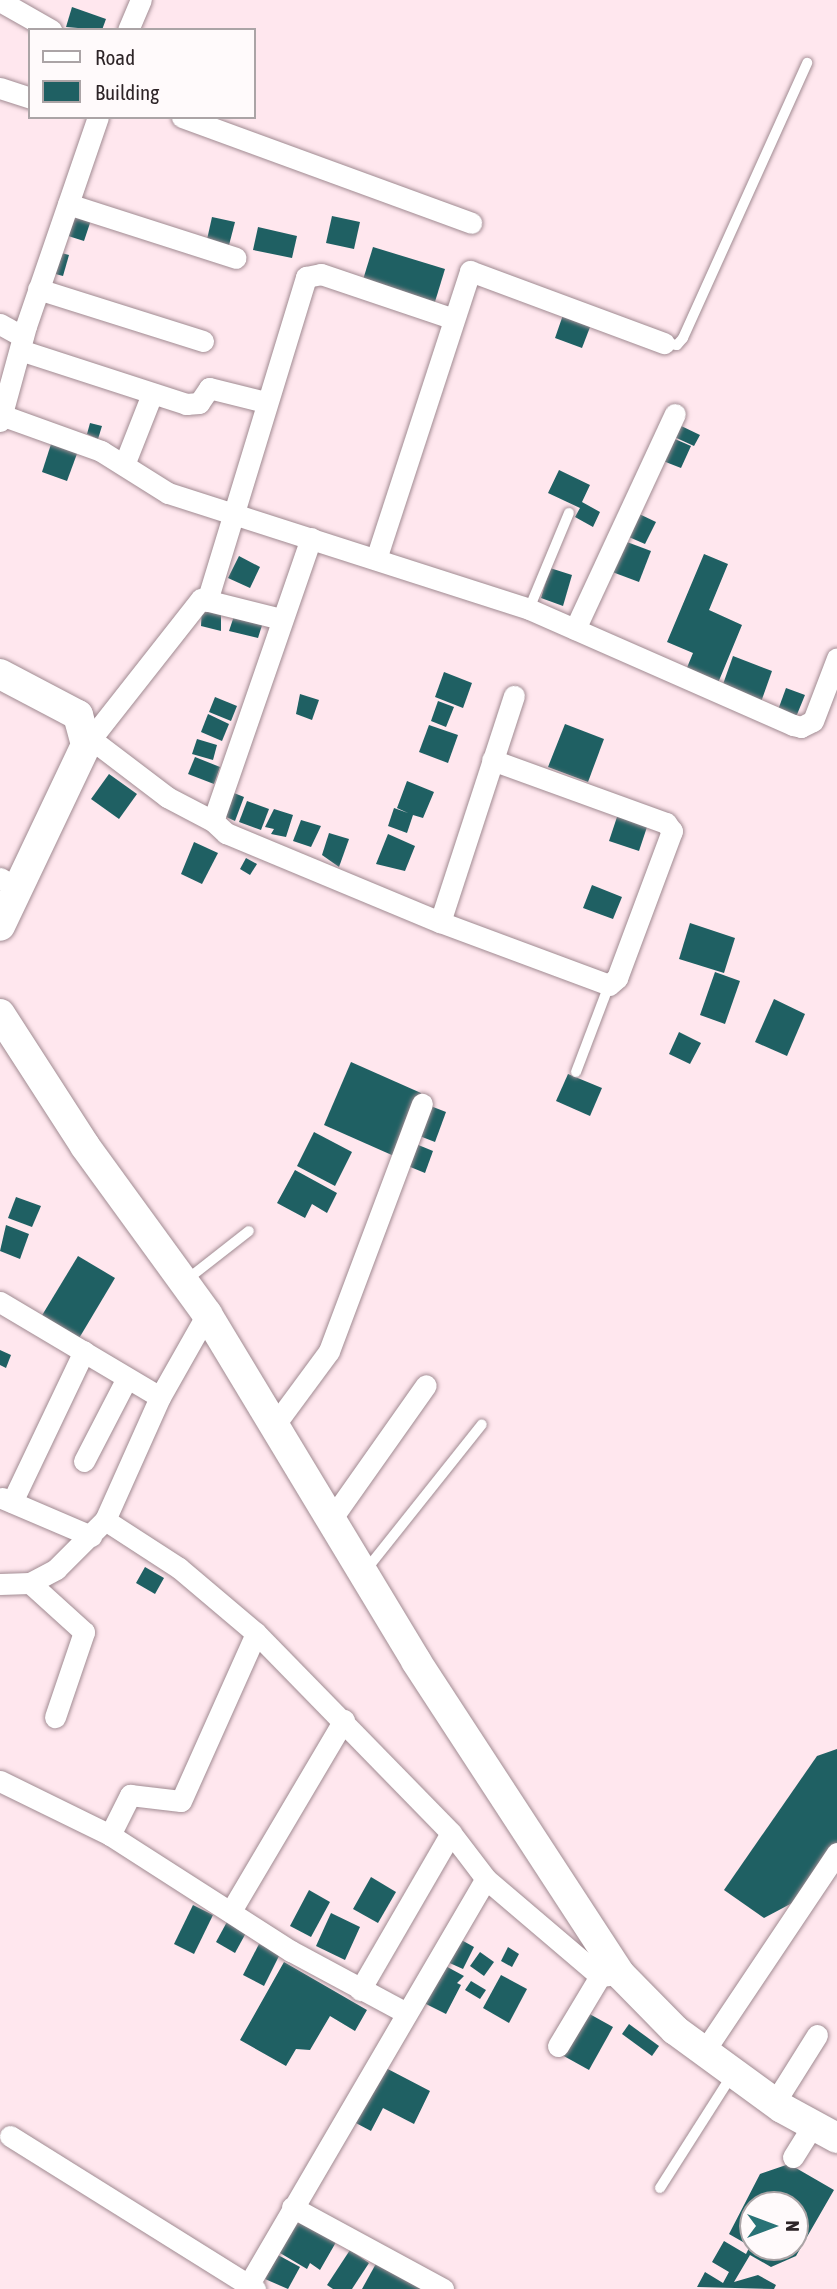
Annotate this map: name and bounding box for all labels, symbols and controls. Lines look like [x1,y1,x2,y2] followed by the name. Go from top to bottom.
[28,28,256,119] legend
[95,45,135,69] text: Road
[95,80,159,104] text: Building
[739,2191,809,2261] north arrow
[782,2220,804,2232] text: N

